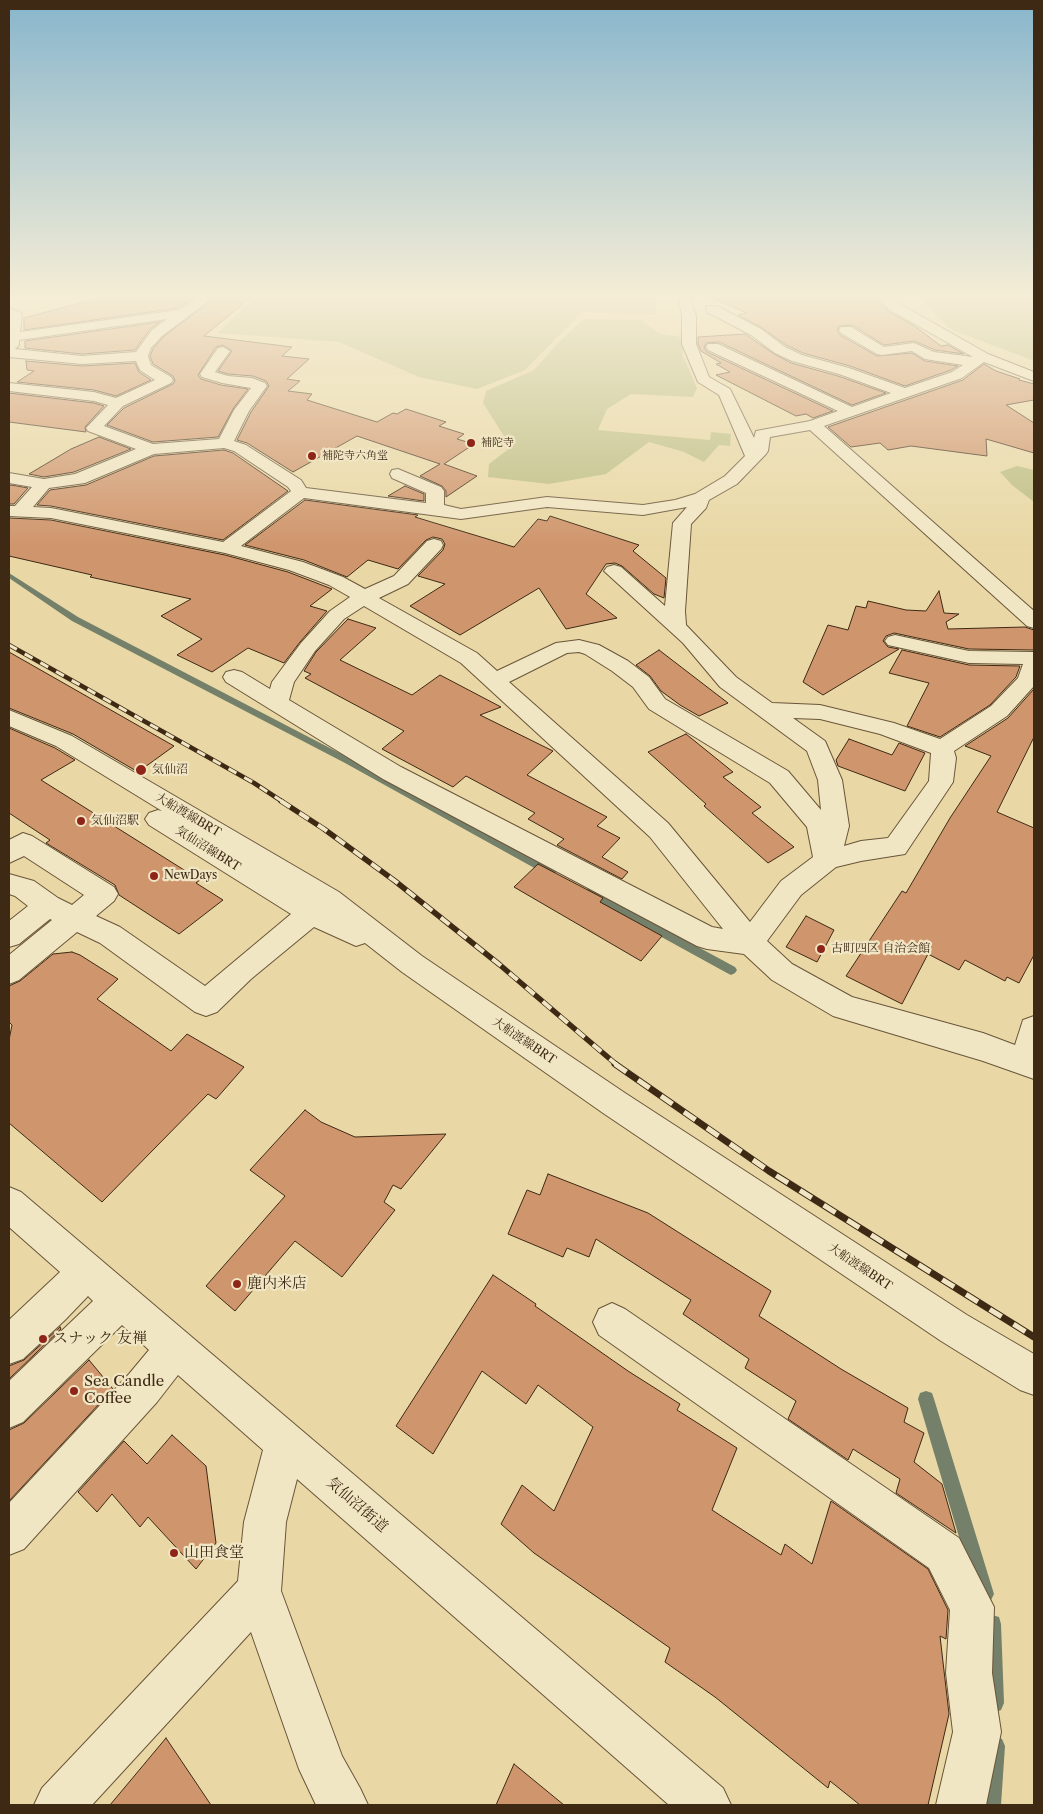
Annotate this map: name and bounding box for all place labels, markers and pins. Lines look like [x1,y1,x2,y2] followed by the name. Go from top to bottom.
[481,436,514,450] place label: 補陀寺
[465,437,477,449] marker: 補陀寺
[322,449,388,463] place label: 補陀寺六角堂
[306,450,318,462] marker: 補陀寺六角堂
[134,763,148,777] marker: 気仙沼
[152,763,188,777] place label: 気仙沼
[91,814,139,828] place label: 気仙沼駅
[75,815,87,827] marker: 気仙沼駅
[164,869,217,883] place label: NewDays
[148,870,160,882] marker: NewDays
[831,942,930,956] place label: 古町四区 自治会館
[815,943,827,955] marker: 古町四区 自治会館
[247,1275,307,1293] place label: 鹿内米店
[231,1278,243,1290] marker: 鹿内米店
[53,1330,147,1348] place label: スナック 友禅
[37,1333,49,1345] marker: スナック 友禅
[84,1373,164,1408] place label: Sea Candle Coffee
[68,1385,80,1397] marker: Sea Candle Coffee
[184,1544,244,1562] place label: 山田食堂
[168,1547,180,1559] marker: 山田食堂

